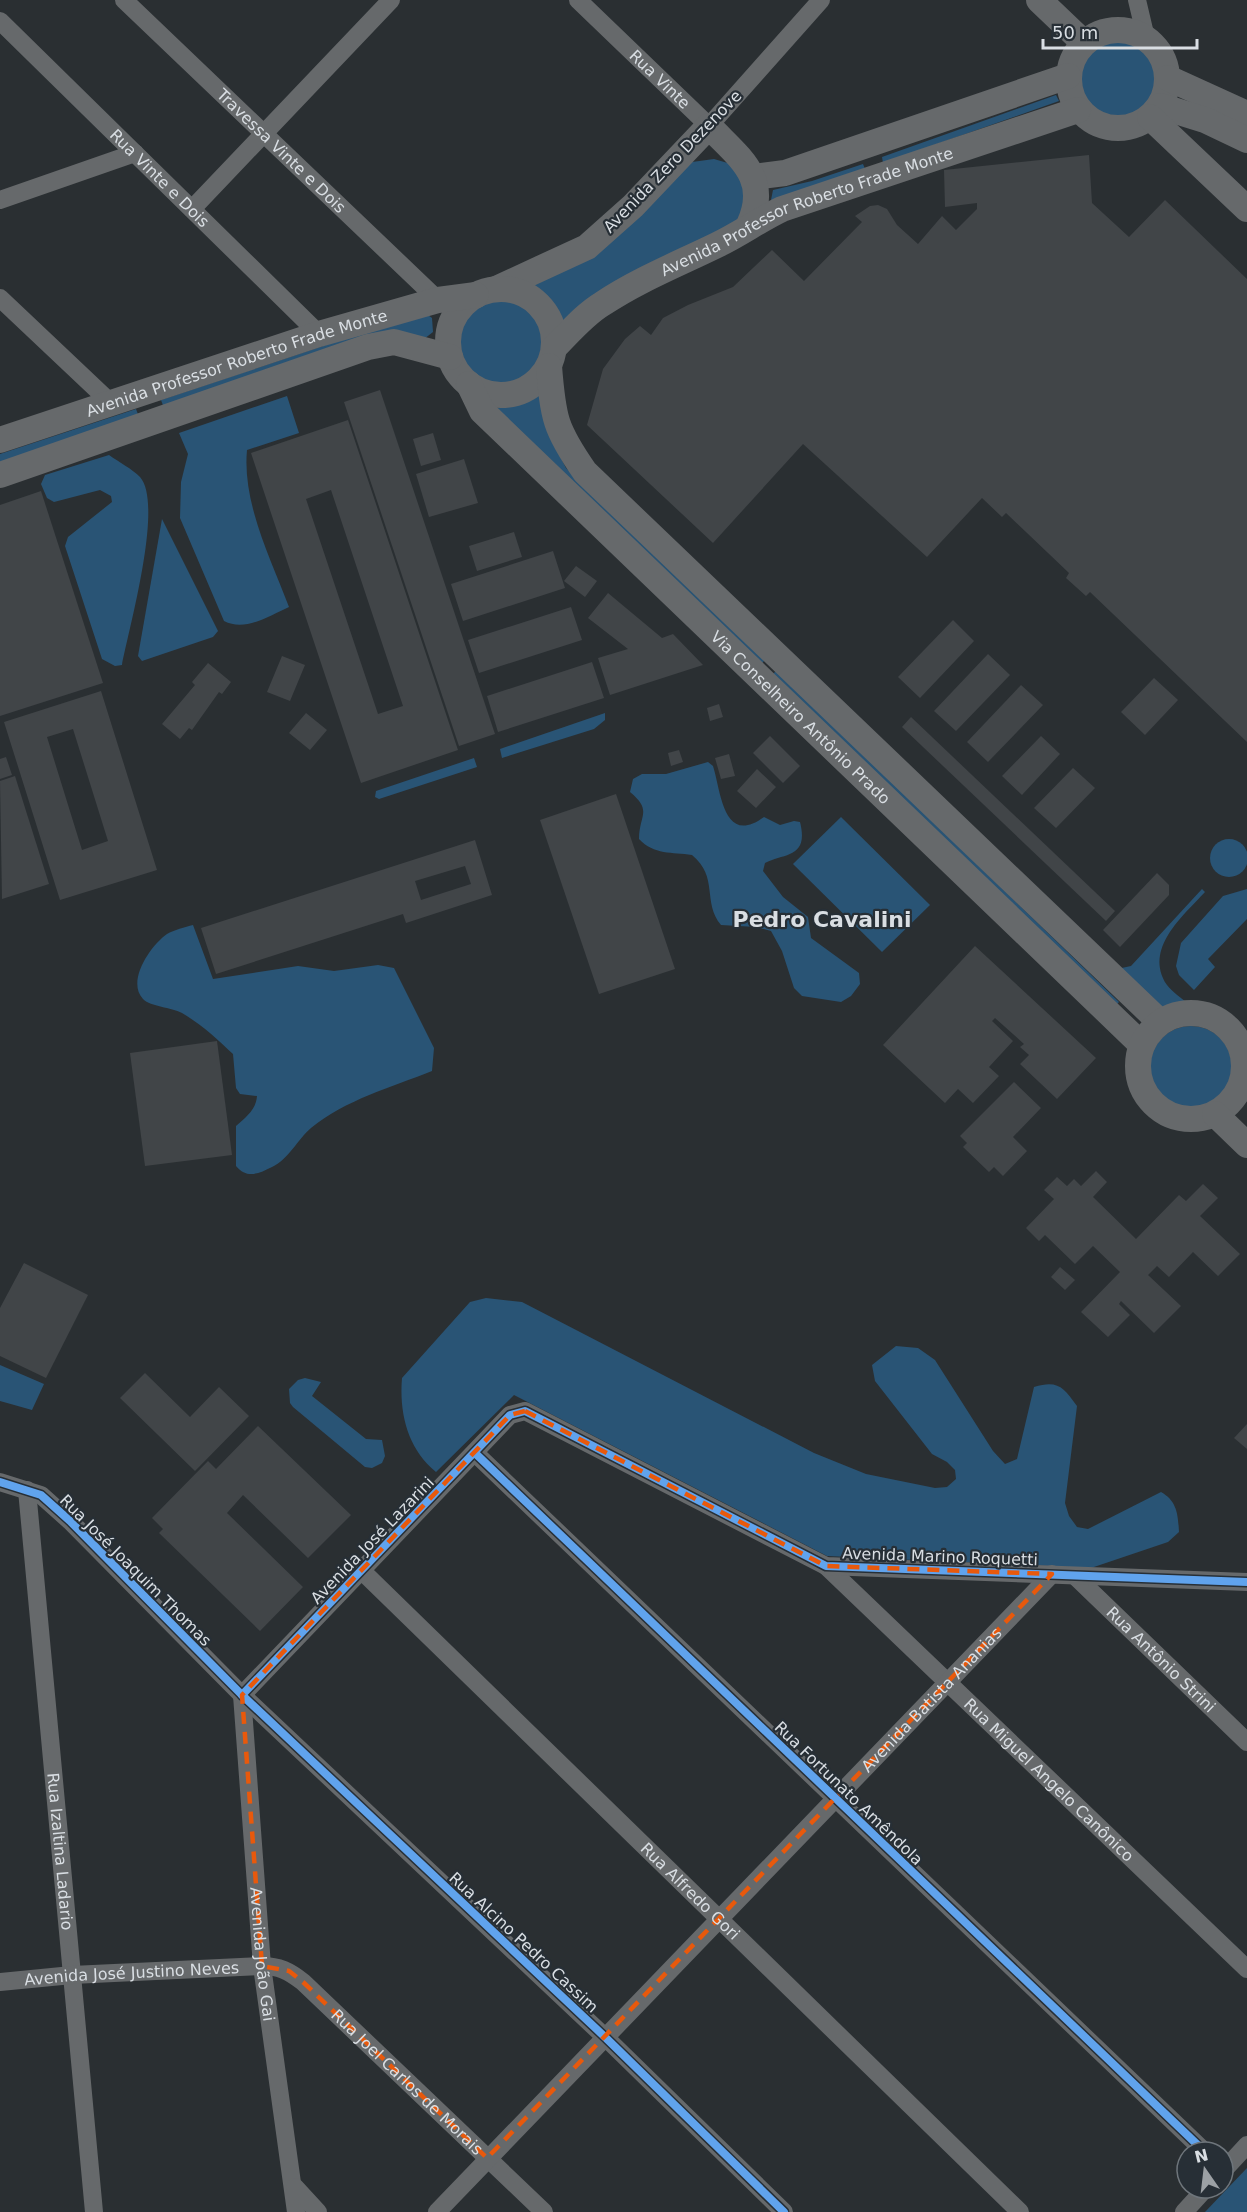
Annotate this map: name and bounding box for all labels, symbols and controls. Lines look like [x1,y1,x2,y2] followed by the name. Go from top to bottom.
[1043,12,1198,50] scale bar
[1052,22,1098,43] text: 50 m
[626,46,694,113] street label: Rua Vinte
[212,84,350,217] street label: Travessa Vinte e Dois
[599,86,745,236] street label: Avenida Zero Dezenove
[106,125,213,231] street label: Rua Vinte e Dois
[658,143,956,280] street label: Avenida Professor Roberto Frade Monte
[84,306,390,421] street label: Avenida Professor Roberto Frade Monte
[707,627,894,808] street label: Via Conselheiro Antônio Prado
[733,907,911,932] district label: Pedro Cavalini
[307,1473,438,1608] street label: Avenida José Lazarini
[56,1491,215,1650] street label: Rua José Joaquim Thomas
[842,1544,1038,1569] street label: Avenida Marino Roquetti
[1103,1603,1219,1717] street label: Rua Antônio Strini
[857,1623,1006,1776] street label: Avenida Batista Ananias
[960,1694,1138,1866] street label: Rua Miguel Angelo Canônico
[771,1718,927,1869] street label: Rua Fortunato Amêndola
[43,1772,77,1931] street label: Rua Izaltina Ladario
[637,1839,744,1944] street label: Rua Alfredo Gori
[445,1868,602,2016] street label: Rua Alcino Pedro Cassim
[246,1886,279,2023] street label: Avenida João Gai
[23,1958,240,1990] street label: Avenida José Justino Neves
[327,2005,487,2159] street label: Rua Joel Carlos de Morais
[1175,2140,1235,2200] north arrow
[1193,2145,1210,2167] text: N

